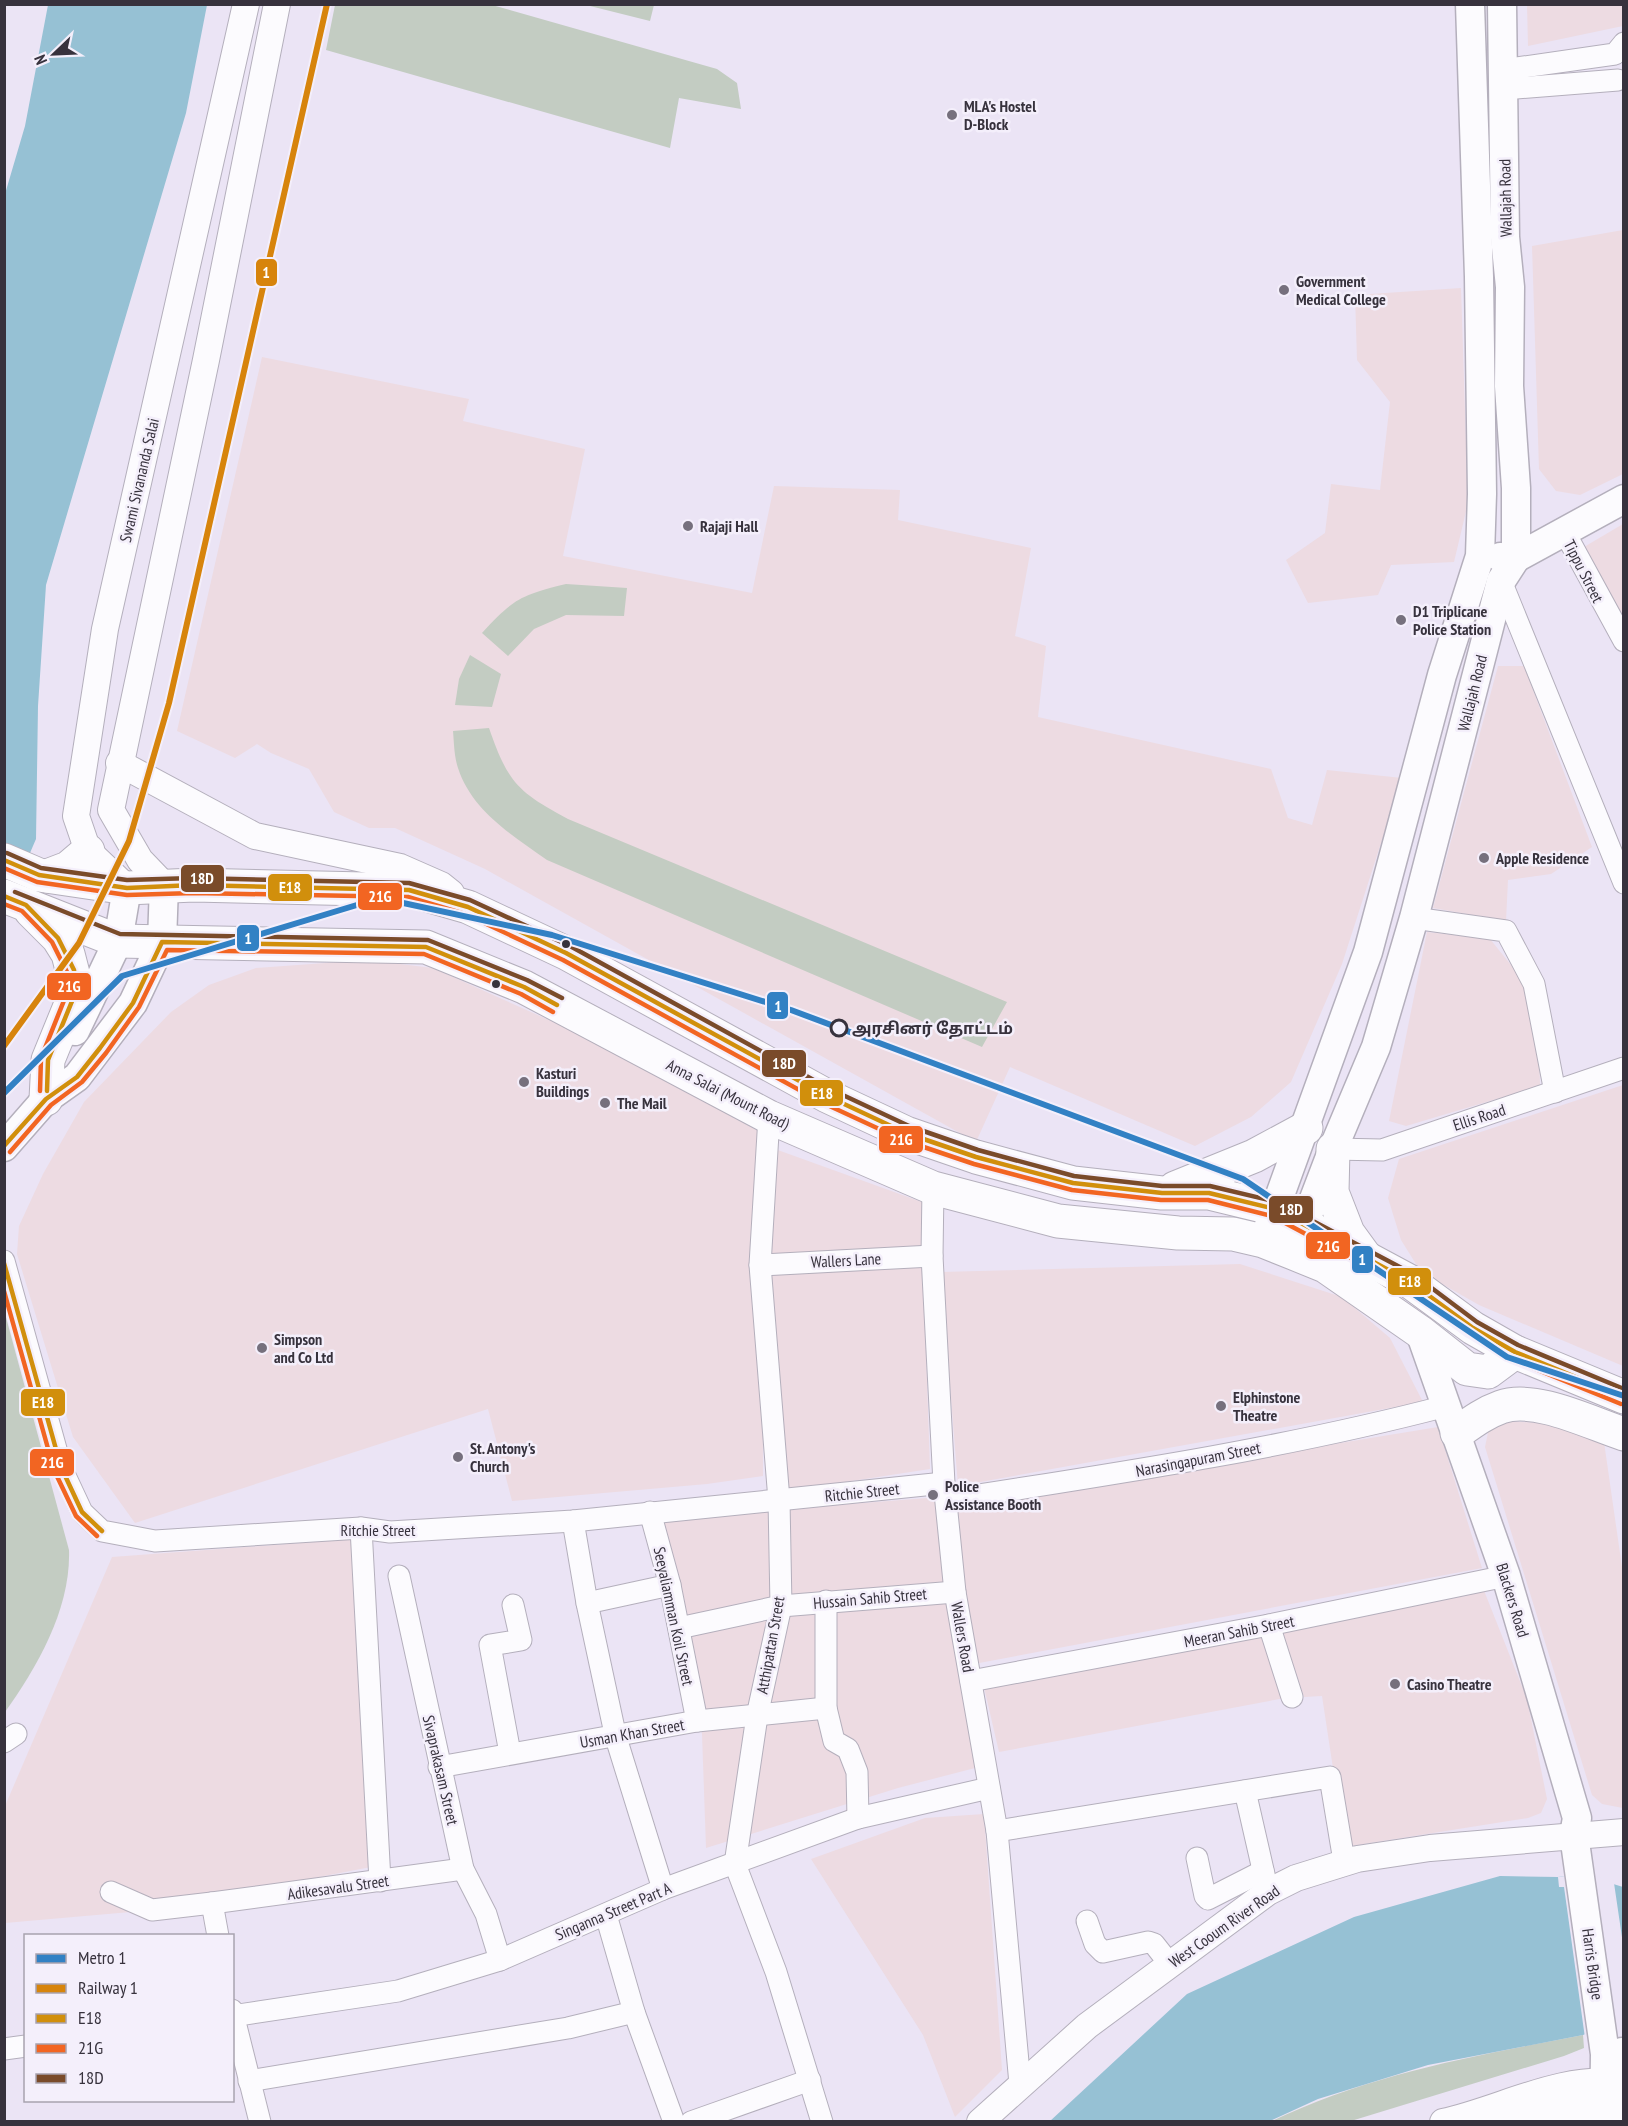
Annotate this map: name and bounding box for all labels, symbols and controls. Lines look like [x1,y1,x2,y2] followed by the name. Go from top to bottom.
[24,24,84,84] north arrow
[29,52,51,68] text: N
[964,96,1036,134] place label: MLA's Hostel D-Block
[945,108,959,122] marker: MLA's Hostel D-Block
[1494,159,1516,237] street label: Wallajah Road
[255,258,278,287] line badge: 1
[262,262,270,282] text: 1
[1296,271,1386,309] place label: Government Medical College
[1277,283,1291,297] marker: Government Medical College
[115,416,163,544] street label: Swami Sivananda Salai
[700,516,758,536] place label: Rajaji Hall
[681,519,695,533] marker: Rajaji Hall
[1560,536,1609,606] street label: Tippu Street
[1413,601,1491,639] place label: D1 Triplicane Police Station
[1394,613,1408,627] marker: D1 Triplicane Police Station
[1453,653,1491,733] street label: Wallajah Road
[1495,848,1589,868] place label: Apple Residence
[1477,851,1491,865] marker: Apple Residence
[180,864,225,893] line badge: 18D
[190,868,214,888] text: 18D
[267,873,313,902] line badge: E18
[279,877,301,897] text: E18
[357,882,403,911] line badge: 21G
[368,886,392,906] text: 21G
[236,924,260,952] line badge: 1
[244,928,252,948] text: 1
[560,938,572,950] unlabelled marker
[46,972,92,1001] line badge: 21G
[57,976,81,996] text: 21G
[490,978,502,990] unlabelled marker
[766,991,789,1020] line badge: 1
[774,996,782,1016] text: 1
[852,1018,1013,1039] place label: அரசினர் தோட்டம்
[830,1019,848,1037] marker: அரசினர் தோட்டம்
[761,1049,807,1078] line badge: 18D
[772,1053,796,1073] text: 18D
[663,1054,793,1134] street label: Anna Salai (Mount Road)
[536,1063,589,1101] place label: Kasturi Buildings
[517,1075,531,1089] marker: Kasturi Buildings
[799,1079,844,1107] line badge: E18
[811,1083,833,1103] text: E18
[617,1093,667,1113] place label: The Mail
[598,1096,612,1110] marker: The Mail
[1450,1099,1508,1135] street label: Ellis Road
[878,1125,924,1154] line badge: 21G
[889,1129,913,1149] text: 21G
[1268,1195,1314,1224] line badge: 18D
[1279,1199,1303,1219] text: 18D
[1305,1231,1351,1260] line badge: 21G
[1316,1236,1340,1256] text: 21G
[1351,1245,1374,1274] line badge: 1
[810,1248,882,1272] street label: Wallers Lane
[1358,1249,1366,1269] text: 1
[1387,1267,1432,1296] line badge: E18
[1399,1271,1421,1291] text: E18
[274,1329,333,1367] place label: Simpson and Co Ltd
[255,1341,269,1355] marker: Simpson and Co Ltd
[1233,1387,1300,1425] place label: Elphinstone Theatre
[20,1388,66,1417] line badge: E18
[32,1392,54,1412] text: E18
[1214,1399,1228,1413] marker: Elphinstone Theatre
[1134,1437,1263,1481] street label: Narasingapuram Street
[470,1438,536,1476] place label: St. Antony's Church
[29,1448,75,1477] line badge: 21G
[451,1450,465,1464] marker: St. Antony's Church
[40,1452,64,1472] text: 21G
[944,1476,1041,1514] place label: Police Assistance Booth
[824,1478,901,1506] street label: Ritchie Street
[926,1488,940,1502] marker: Police Assistance Booth
[341,1520,416,1540] street label: Ritchie Street
[650,1545,699,1688] street label: Seeyaliamman Koil Street
[1492,1560,1534,1640] street label: Blackers Road
[812,1583,928,1613] street label: Hussain Sahib Street
[752,1594,789,1695] street label: Atthipattan Street
[947,1600,979,1674] street label: Wallers Road
[1182,1610,1296,1651] street label: Meeran Sahib Street
[1407,1674,1492,1694] place label: Casino Theatre
[1388,1677,1402,1691] marker: Casino Theatre
[419,1713,463,1827] street label: Sivaprakasam Street
[578,1714,686,1752] street label: Usman Khan Street
[286,1870,391,1904] street label: Adikesavalu Street
[552,1877,674,1944] street label: Singanna Street Part A
[1165,1880,1283,1972] street label: West Cooum River Road
[1578,1927,1608,2001] street label: Harris Bridge
[24,1934,234,2102] legend
[78,1946,126,1969] text: Metro 1
[78,1976,138,1999] text: Railway 1
[78,2006,102,2029] text: E18
[78,2036,103,2059] text: 21G
[78,2066,104,2089] text: 18D

